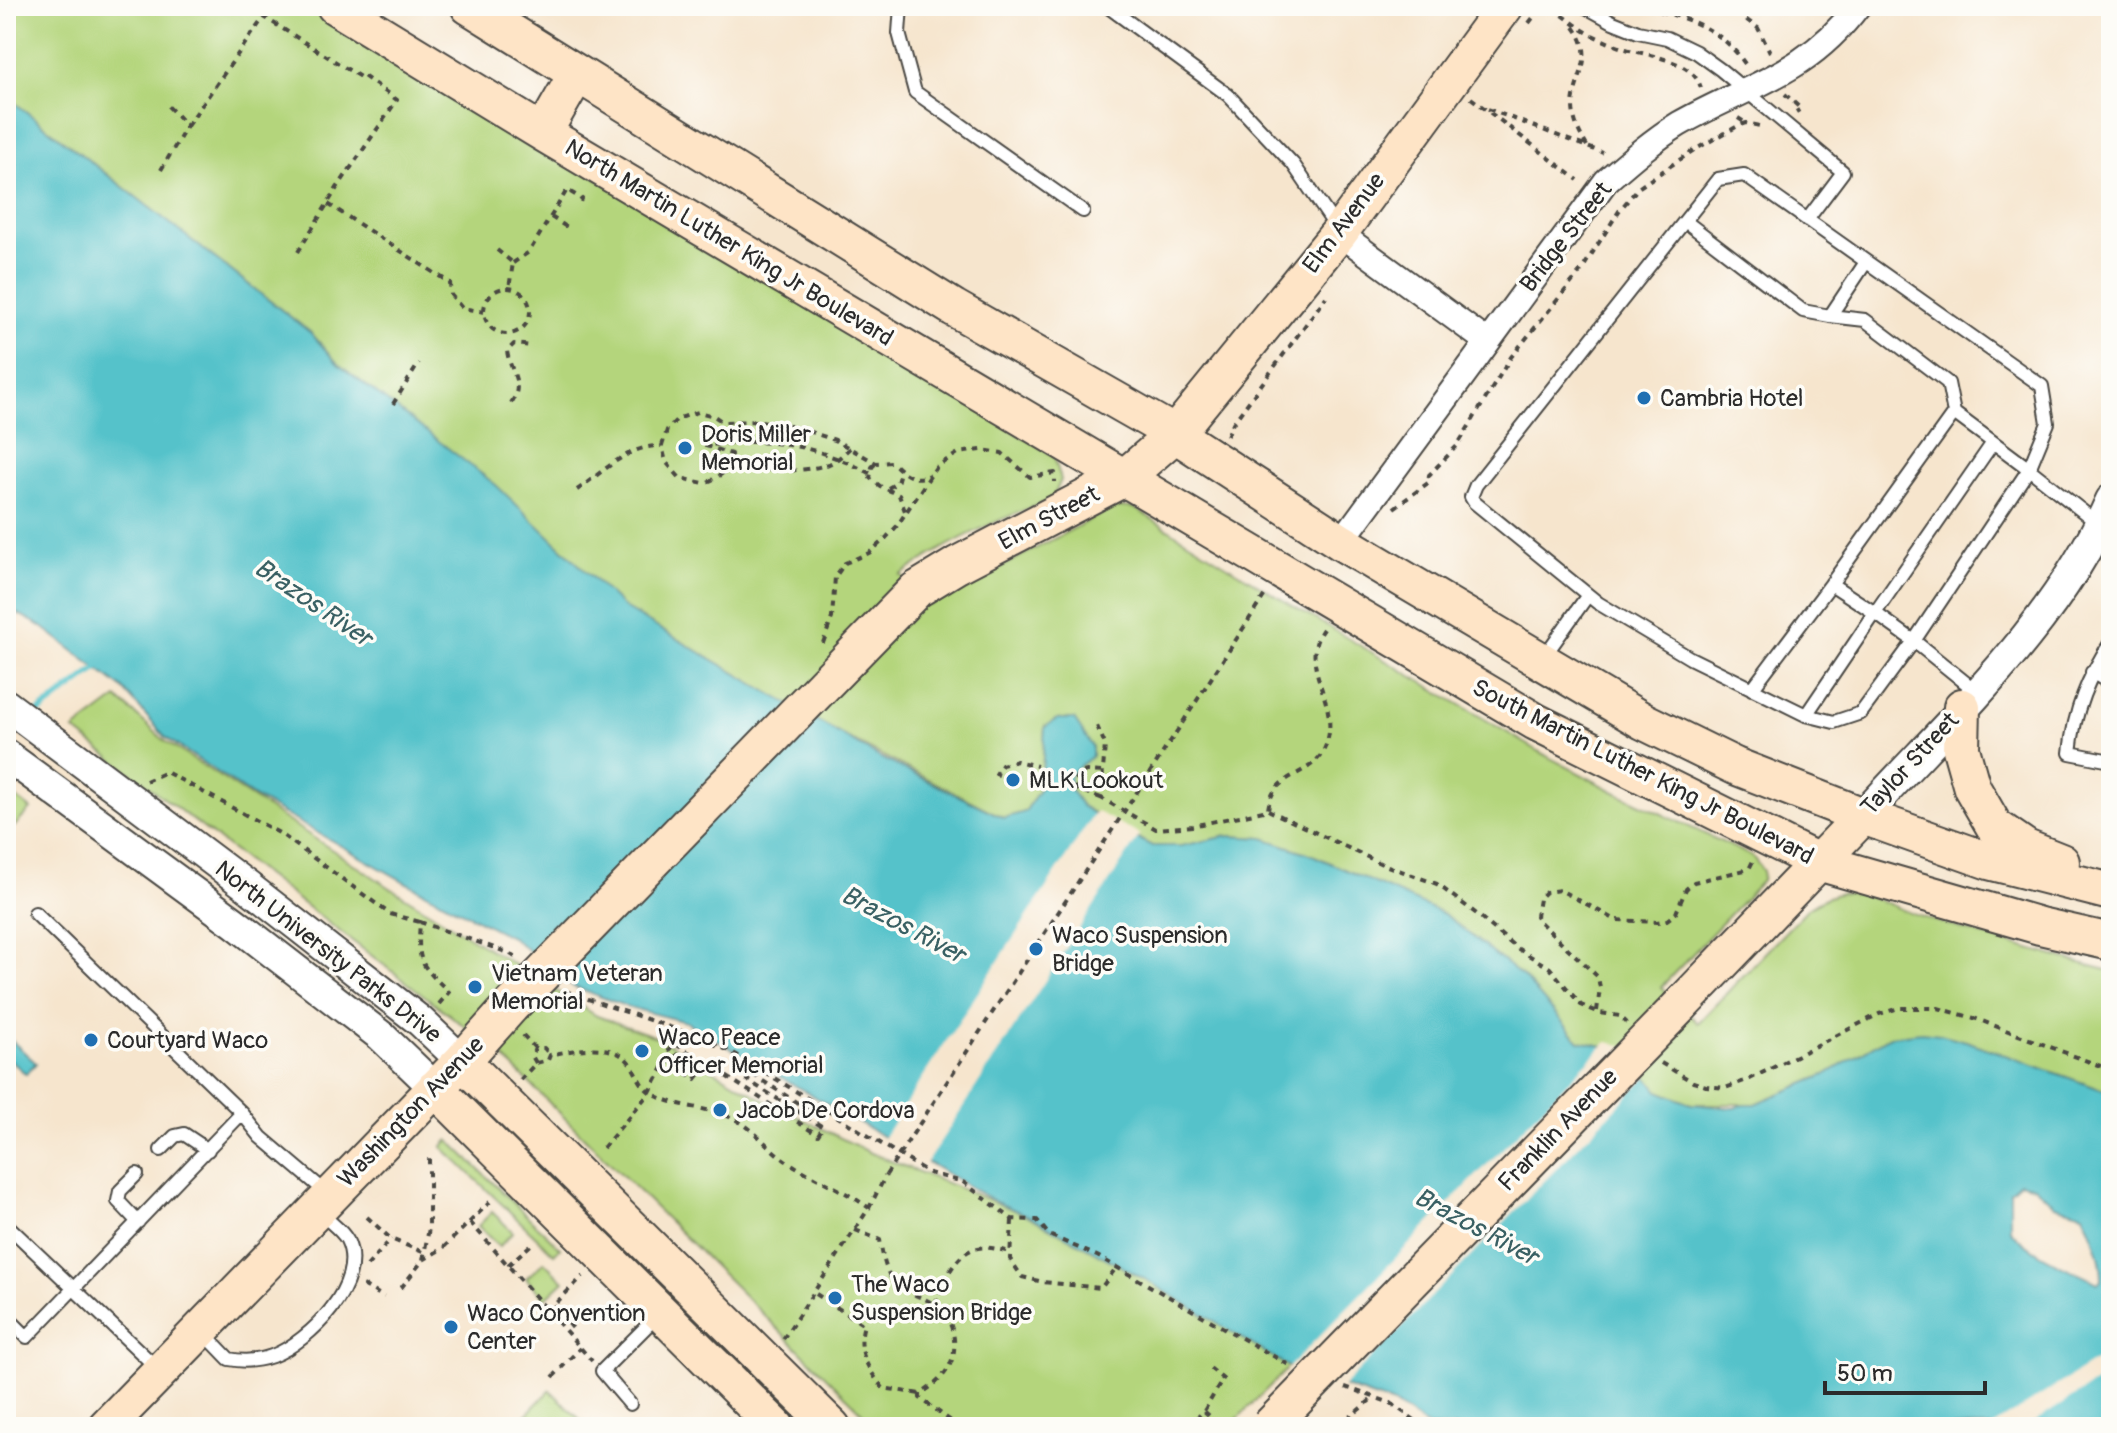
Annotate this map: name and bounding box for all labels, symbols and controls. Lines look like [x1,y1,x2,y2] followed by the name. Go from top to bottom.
[560,133,898,353] street label: North Martin Luther King Jr Boulevard
[1297,167,1391,279] street label: Elm Avenue
[1514,176,1618,298] street label: Bridge Street
[1660,384,1804,413] place label: Cambria Hotel
[1635,389,1653,407] marker: Cambria Hotel
[701,420,812,477] place label: Doris Miller Memorial
[676,439,694,457] marker: Doris Miller Memorial
[994,479,1105,557] street label: Elm Street
[248,552,381,656] water label: Brazos River
[1467,673,1819,871] street label: South Martin Luther King Jr Boulevard
[1855,706,1965,822] street label: Taylor Street
[1029,766,1164,795] place label: MLK Lookout
[1004,771,1022,789] marker: MLK Lookout
[209,855,447,1049] street label: North University Parks Drive
[836,879,973,973] water label: Brazos River
[1052,921,1228,978] place label: Waco Suspension Bridge
[1027,940,1045,958] marker: Waco Suspension Bridge
[491,959,663,1016] place label: Vietnam Veteran Memorial
[466,978,484,996] marker: Vietnam Veteran Memorial
[658,1023,824,1080] place label: Waco Peace Officer Memorial
[107,1026,268,1055] place label: Courtyard Waco
[332,1030,490,1193] street label: Washington Avenue
[82,1031,100,1049] marker: Courtyard Waco
[633,1042,651,1060] marker: Waco Peace Officer Memorial
[1492,1062,1624,1197] street label: Franklin Avenue
[736,1096,915,1125] place label: Jacob De Cordova
[711,1101,729,1119] marker: Jacob De Cordova
[1409,1181,1546,1275] water label: Brazos River
[851,1270,1032,1327] place label: The Waco Suspension Bridge
[826,1289,844,1307] marker: The Waco Suspension Bridge
[467,1299,646,1356] place label: Waco Convention Center
[442,1318,460,1336] marker: Waco Convention Center
[1825,1345,1985,1395] scale bar
[1837,1359,1893,1388] text: 50 m

